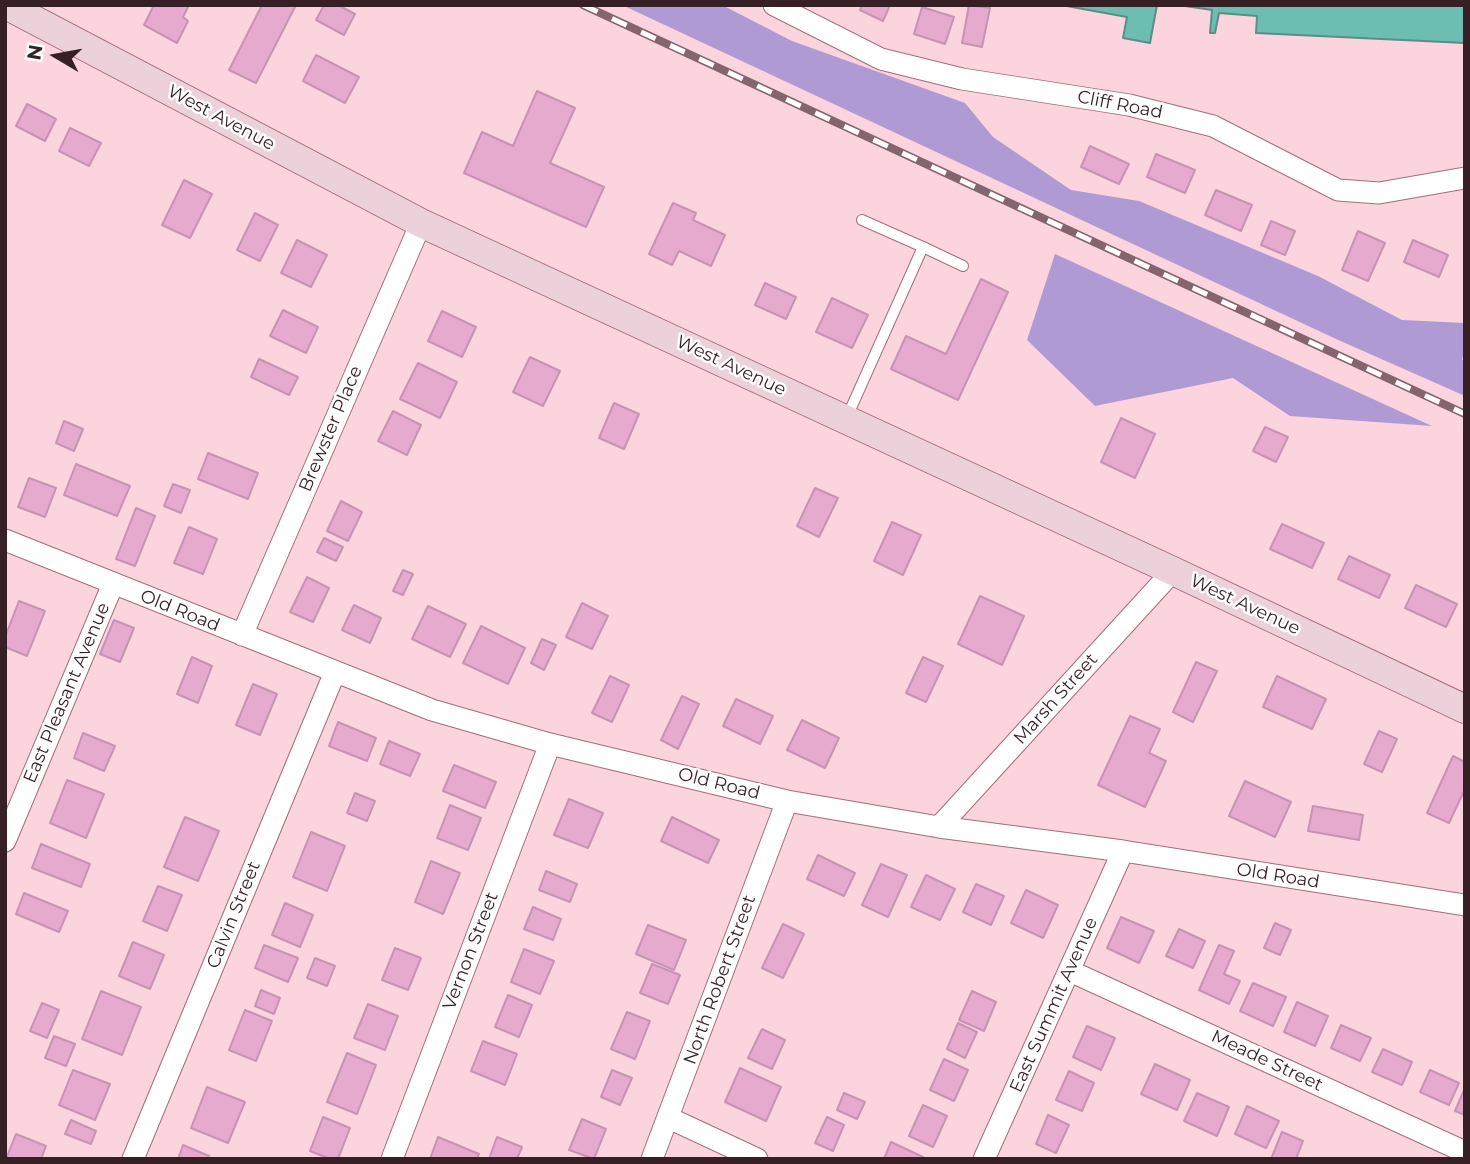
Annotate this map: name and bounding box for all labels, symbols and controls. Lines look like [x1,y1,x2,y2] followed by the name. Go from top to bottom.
[21,21,91,91] north arrow
[22,43,47,62] text: N
[164,81,278,155] street label: West Avenue
[1075,86,1165,124] street label: Cliff Road
[673,331,789,401] street label: West Avenue
[295,363,367,495] street label: Brewster Place
[1187,570,1303,640] street label: West Avenue
[137,585,223,637] street label: Old Road
[19,600,115,786] street label: East Pleasant Avenue
[1009,649,1103,749] street label: Marsh Street
[676,763,762,805] street label: Old Road
[203,858,265,972] street label: Calvin Street
[1235,859,1321,893] street label: Old Road
[439,889,503,1013] street label: Vernon Street
[679,892,761,1068] street label: North Robert Street
[1006,914,1102,1096] street label: East Summit Avenue
[1208,1026,1326,1096] street label: Meade Street

